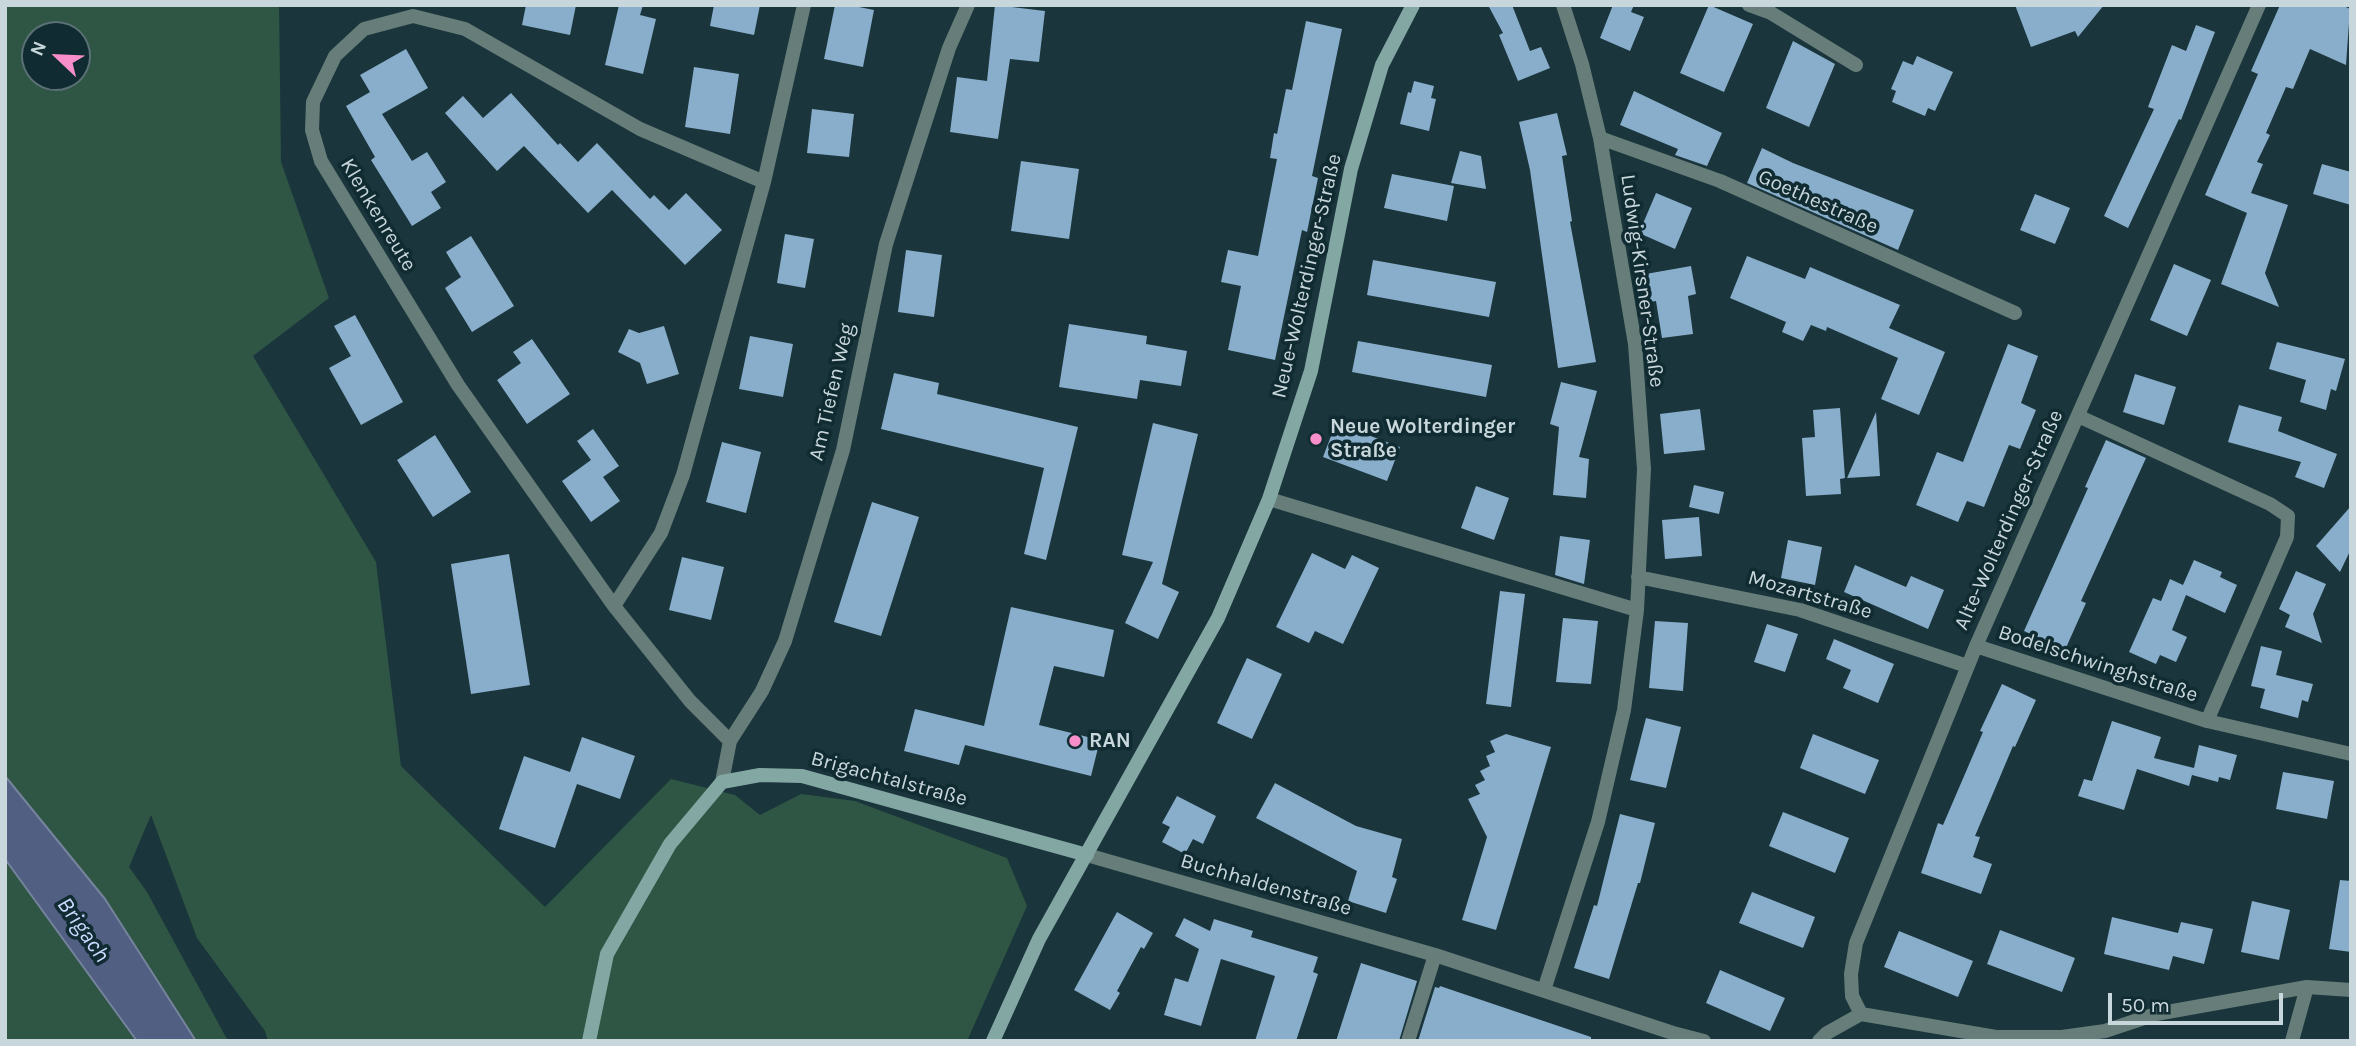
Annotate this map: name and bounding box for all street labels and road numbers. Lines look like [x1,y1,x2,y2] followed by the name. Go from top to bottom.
[1267,151,1347,401] street label: Neue-Wolterdinger-Straße
[334,154,422,276] street label: Klenkenreute
[1754,164,1882,240] street label: Goethestraße
[1615,173,1669,389] street label: Ludwig-Kirsner-Straße
[804,321,860,463] street label: Am Tiefen Weg
[1949,406,2069,634] street label: Alte-Wolterdinger-Straße
[1745,565,1875,625] street label: Mozartstraße
[1995,620,2201,708] street label: Bodelschwinghstraße
[808,746,970,812] street label: Brigachtalstraße
[1177,848,1355,922] street label: Buchhaldenstraße

